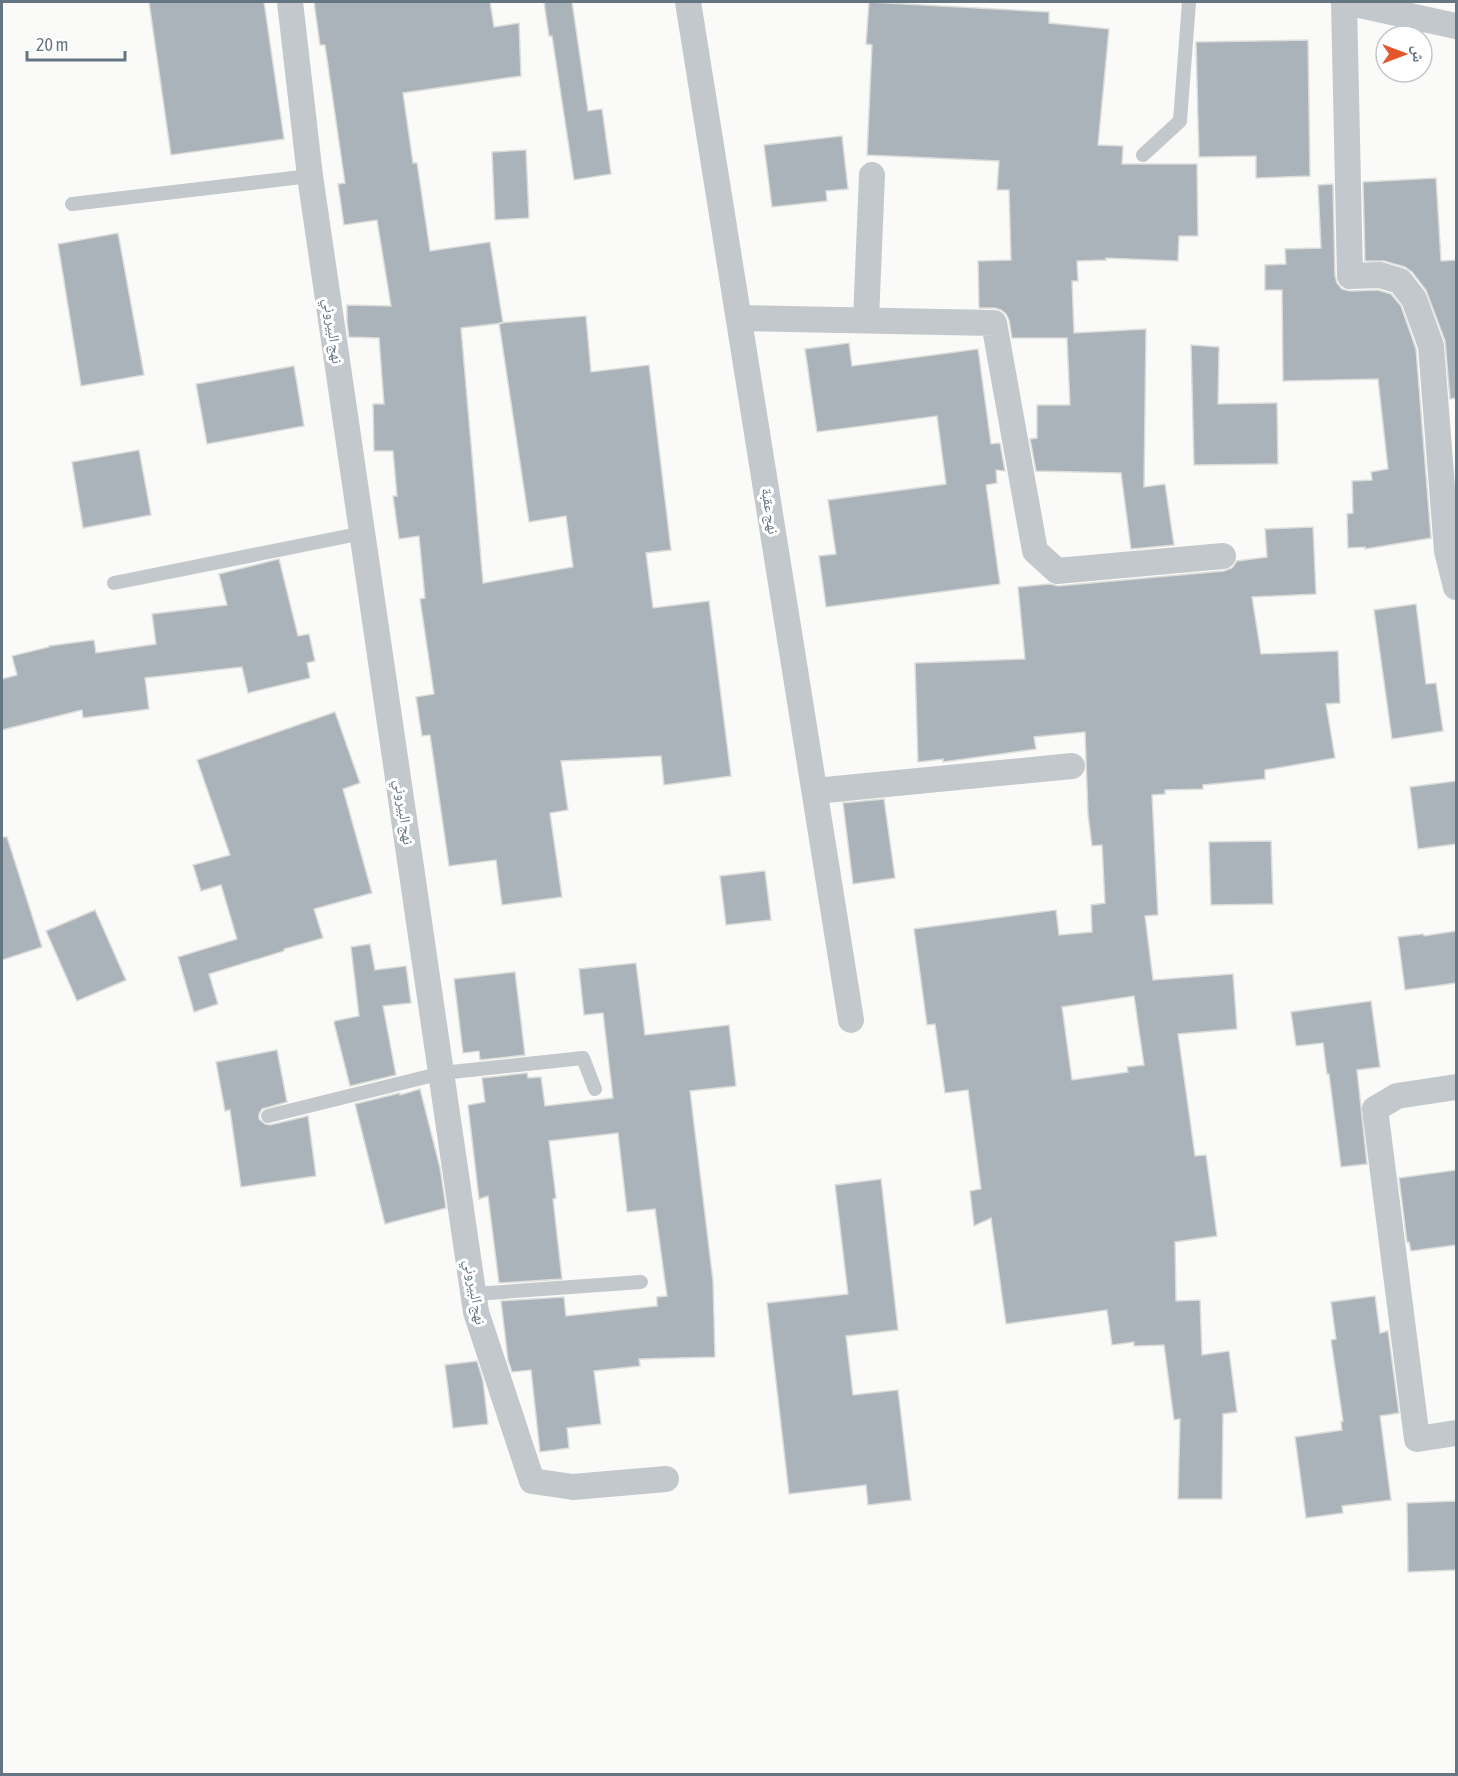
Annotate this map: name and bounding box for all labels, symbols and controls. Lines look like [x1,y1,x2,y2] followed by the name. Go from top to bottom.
[27,24,124,62] scale bar
[1374,24,1434,84] north arrow
[36,34,68,55] text: 20 m
[1409,46,1428,63] text: ش
[317,297,347,365] street label: نهج البيروني
[756,487,783,535] street label: نهج عقبة
[388,778,418,846] street label: نهج البيروني
[458,1258,490,1327] street label: نهج البيروني

